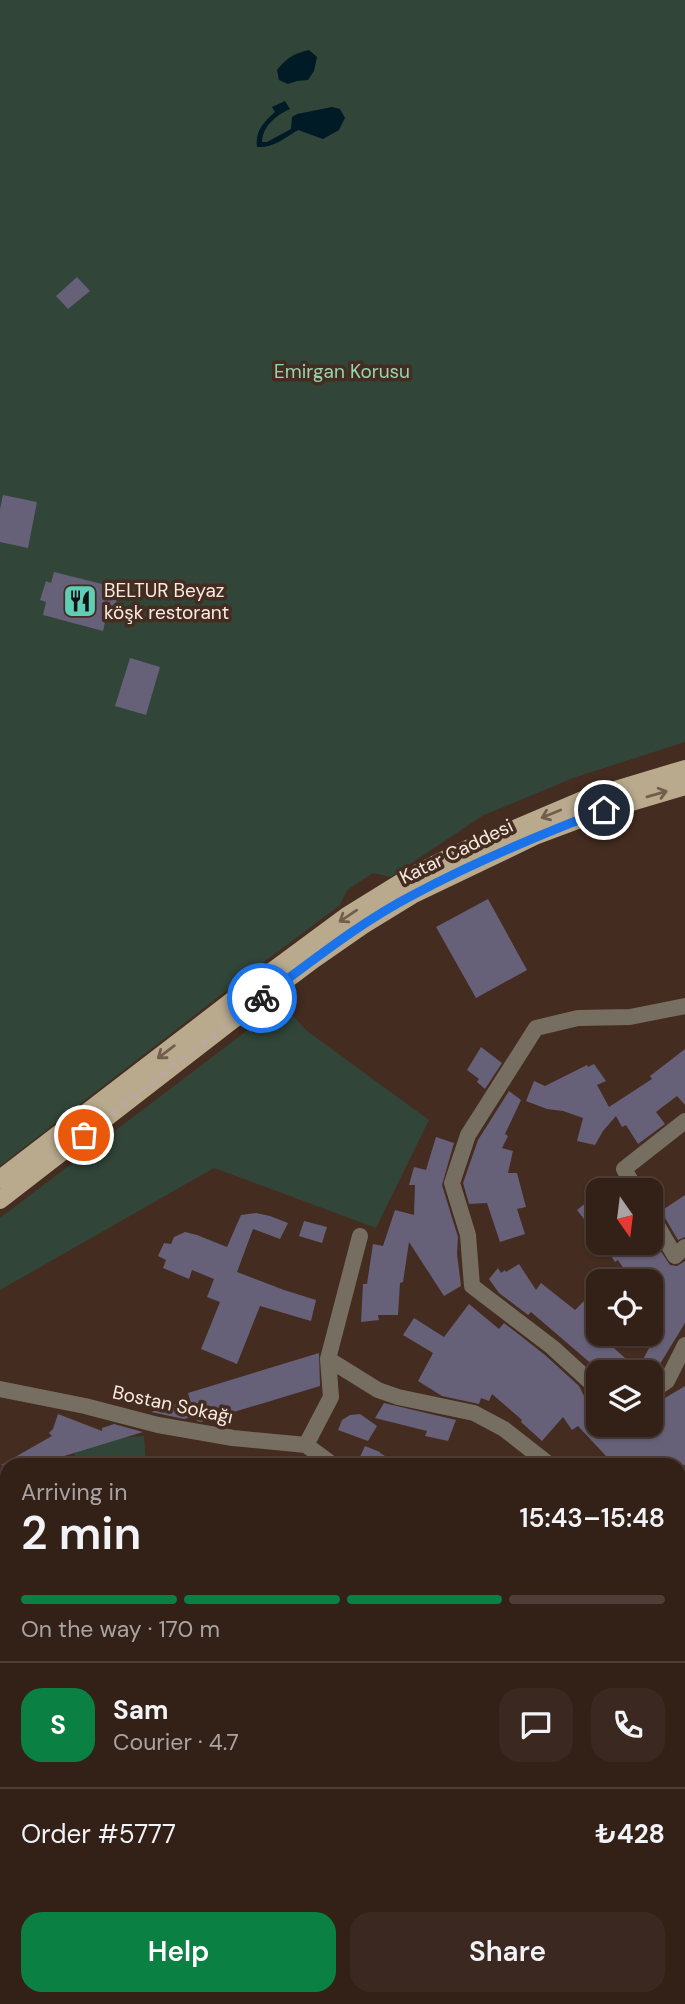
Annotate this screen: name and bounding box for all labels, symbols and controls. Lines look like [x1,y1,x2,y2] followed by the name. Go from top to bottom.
[274,359,410,384] park label: Emirgan Korusu
[104,578,229,625] place label: BELTUR Beyaz köşk restorant
[61,582,99,620] restaurant icon: BELTUR Beyaz köşk restorant
[574,780,634,840] pin
[646,787,668,800] one-way arrow
[585,791,623,829] icon: home
[540,808,562,821] one-way arrow
[395,813,517,890] street label: Katar Caddesi
[339,909,358,923] one-way arrow
[227,963,297,1033] courier
[243,979,281,1017] icon: bike
[157,1044,176,1059] one-way arrow
[54,1105,114,1165] pin
[65,1116,103,1154] icon: bag
[586,1178,663,1255] north arrow
[586,1178,663,1437] map controls
[586,1269,663,1346] button: locate
[586,1360,663,1437] button: layers
[110,1380,235,1429] street label: Bostan Sokağı
[21,1477,127,1507] text: Arriving in
[519,1501,665,1535] text: 15:43–15:48
[21,1503,141,1563] text: 2 min
[21,1614,220,1644] text: On the way · 170 m
[499,1688,573,1762] button: chat
[591,1688,665,1762] button: phone
[113,1693,168,1727] text: Sam
[50,1708,66,1742] text: S
[113,1727,239,1757] text: Courier · 4.7
[21,1817,176,1851] text: Order #5777
[595,1817,665,1851] text: ₺428
[21,1912,336,1992] button: Help
[350,1912,665,1992] button: Share

